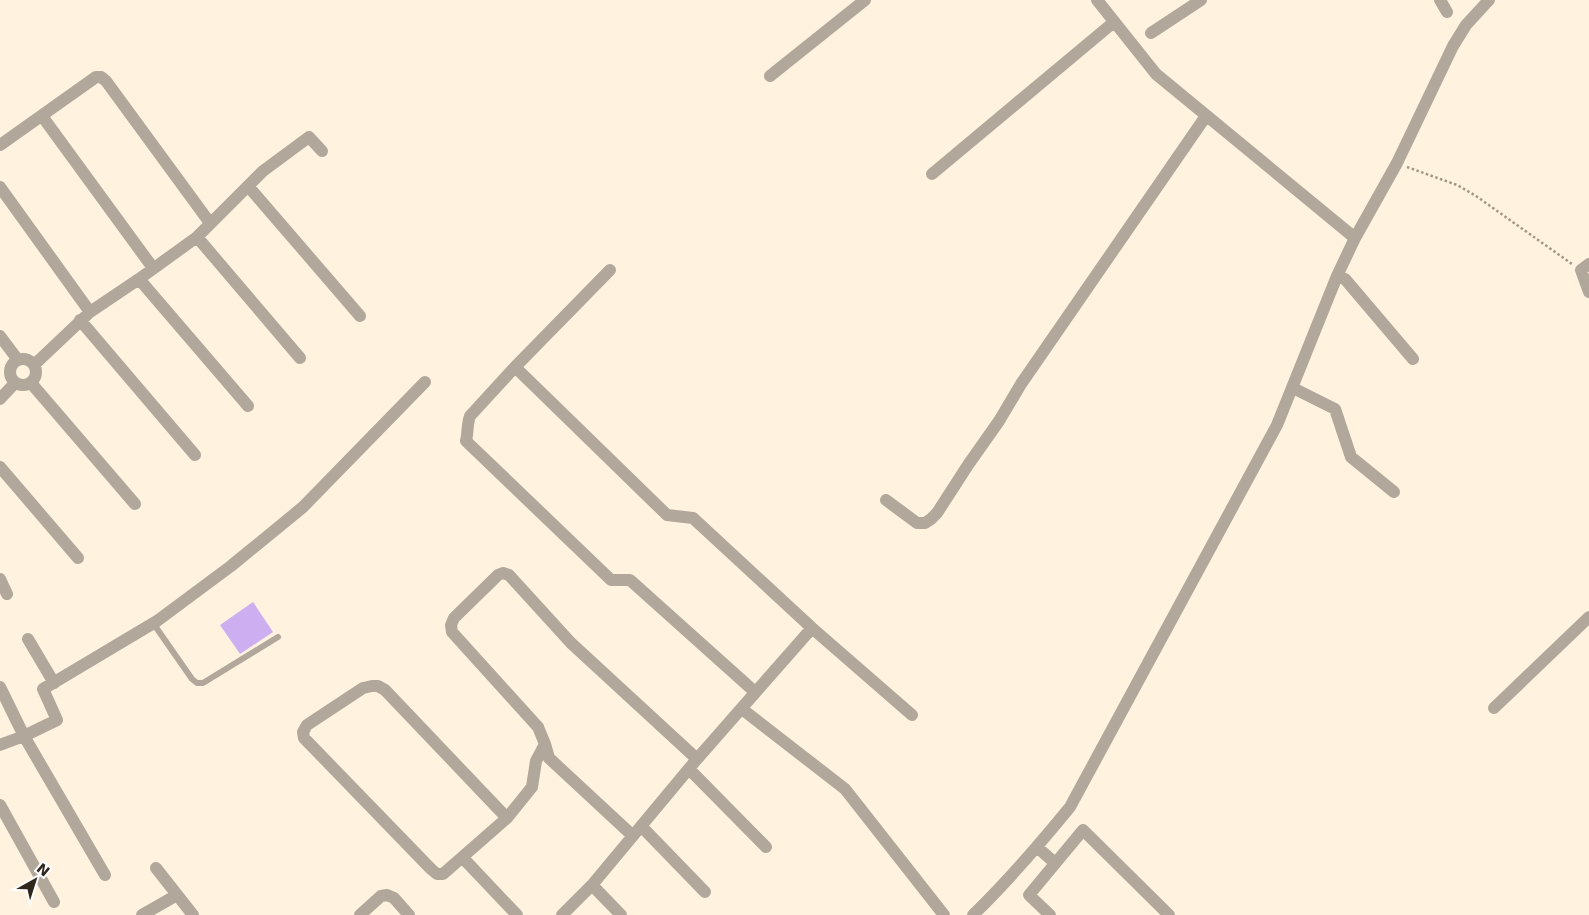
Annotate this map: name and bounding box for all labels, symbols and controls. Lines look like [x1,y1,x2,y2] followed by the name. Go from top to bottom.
[10,855,60,905] north arrow
[34,860,53,880] text: N

